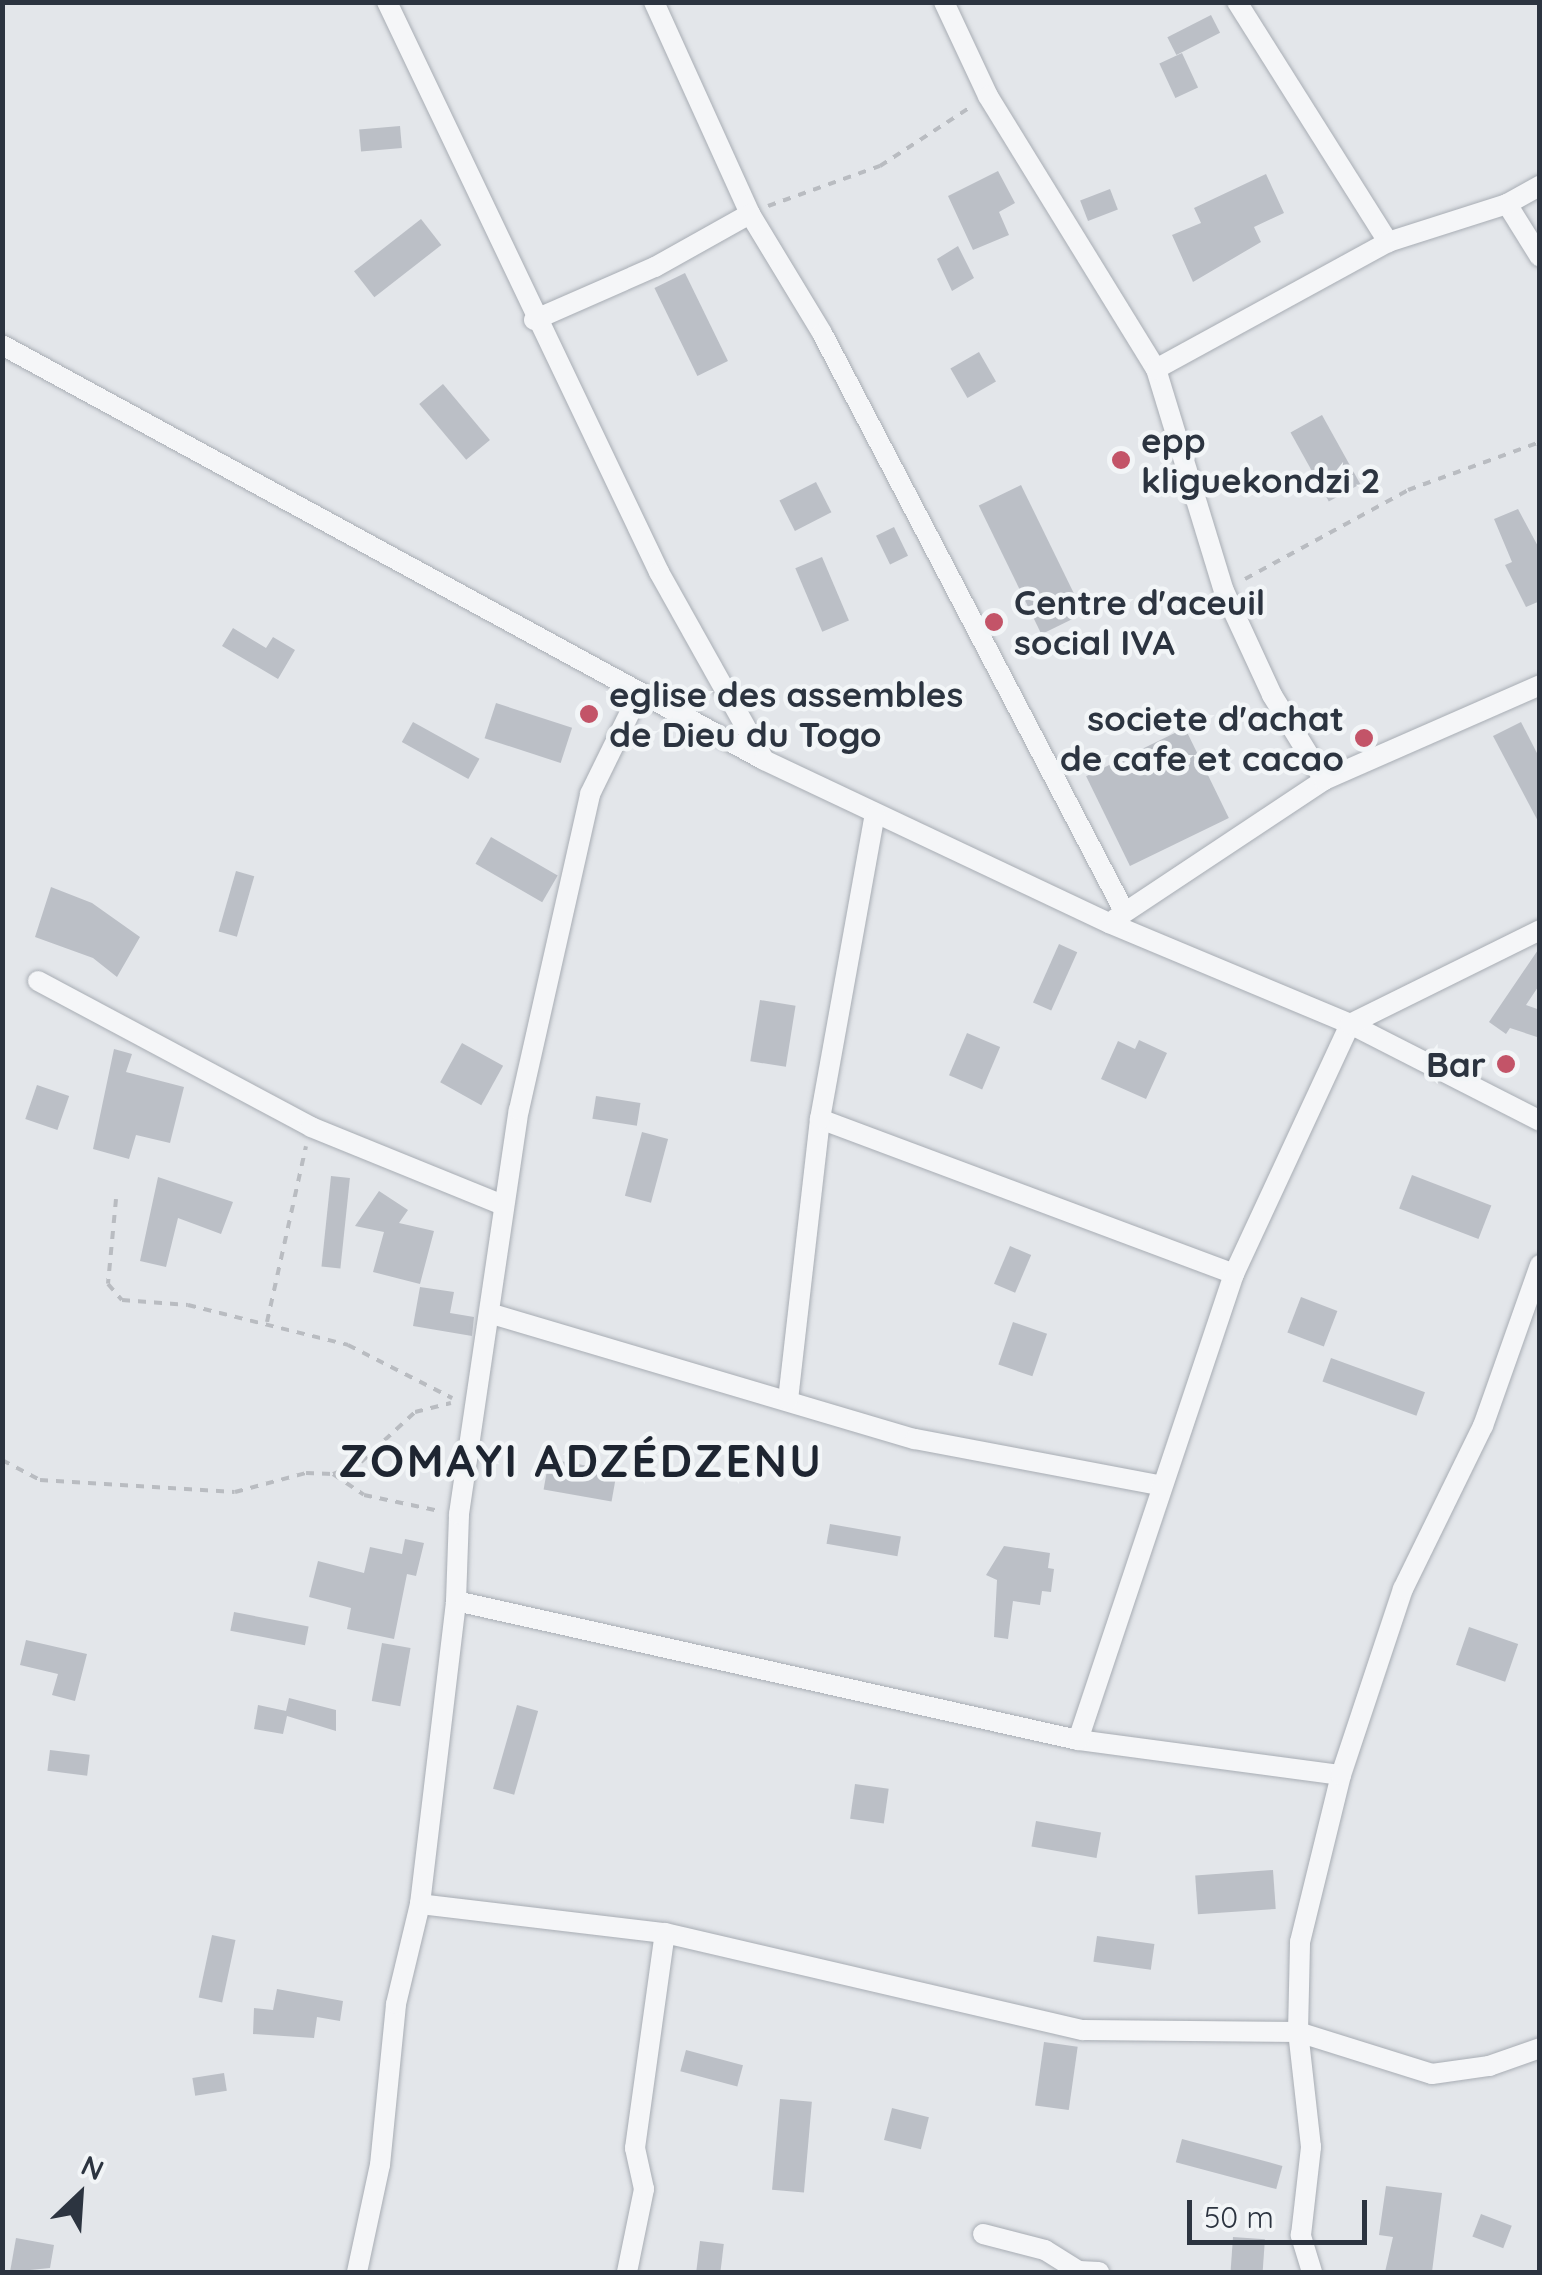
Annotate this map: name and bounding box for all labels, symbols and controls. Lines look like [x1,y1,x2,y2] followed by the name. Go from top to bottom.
[1141,419,1380,501] place label: epp kliguekondzi 2
[1110,449,1132,471] marker: epp kliguekondzi 2
[1014,581,1265,663] place label: Centre d'aceuil social IVA
[983,611,1005,633] marker: Centre d'aceuil social IVA
[609,673,963,755] place label: eglise des assembles de Dieu du Togo
[1060,697,1344,779] place label: societe d'achat de cafe et cacao
[578,703,600,725] marker: eglise des assembles de Dieu du Togo
[1353,727,1375,749] marker: societe d'achat de cafe et cacao
[1426,1043,1486,1085] place label: Bar
[1495,1053,1517,1075] marker: Bar
[339,1434,823,1488] district label: ZOMAYI ADZÉDZENU
[30,2145,130,2245] north arrow
[76,2147,110,2188] text: N
[1192,2180,1372,2242] scale bar
[1204,2198,1274,2236] text: 50 m

